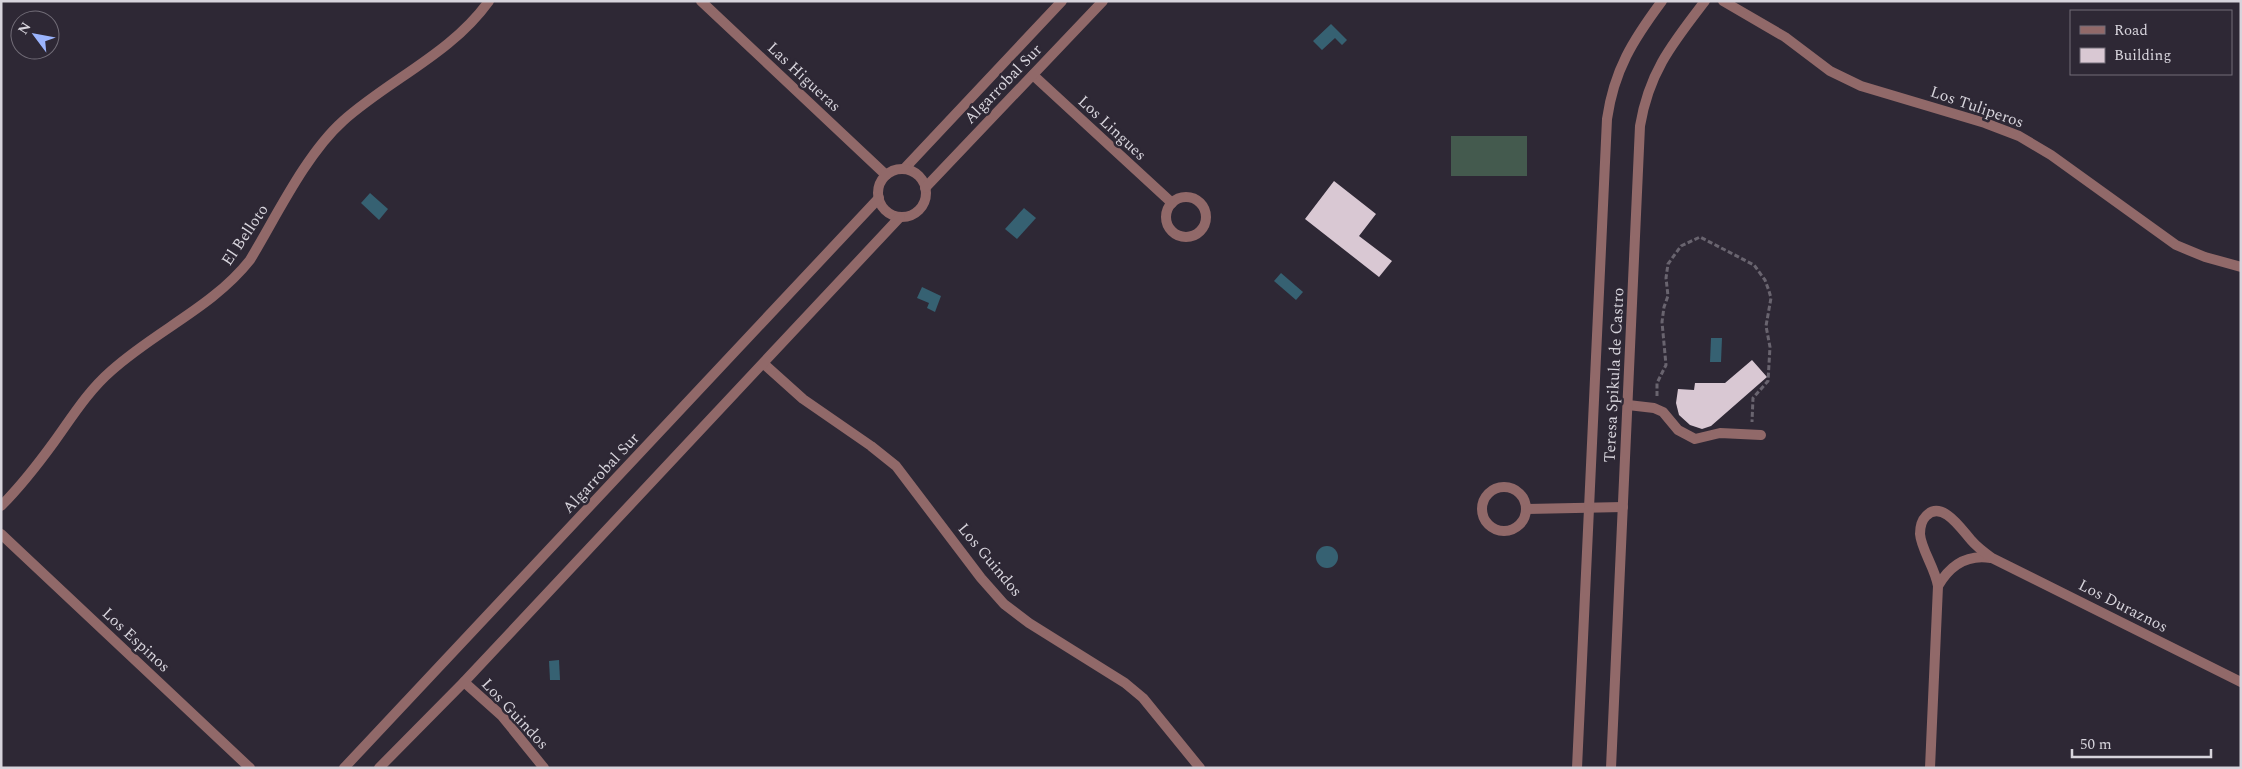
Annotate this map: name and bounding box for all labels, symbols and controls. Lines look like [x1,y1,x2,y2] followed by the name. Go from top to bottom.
[10,10,60,60] north arrow
[2070,10,2232,75] legend
[12,18,36,39] text: N
[2114,19,2148,42] text: Road
[762,36,846,118] street label: Las Higueras
[958,38,1048,130] street label: Algarrobal Sur
[2114,44,2171,67] text: Building
[1927,80,2027,134] street label: Los Tuliperos
[1072,90,1152,166] street label: Los Lingues
[216,199,274,271] street label: El Belloto
[1597,287,1631,463] street label: Teresa Spikula de Castro
[557,427,645,519] street label: Algarrobal Sur
[952,518,1028,602] street label: Los Guindos
[2074,573,2172,639] street label: Los Duraznos
[96,602,176,678] street label: Los Espinos
[476,673,554,755] street label: Los Guindos
[2072,726,2211,758] scale bar
[2080,733,2112,756] text: 50 m

